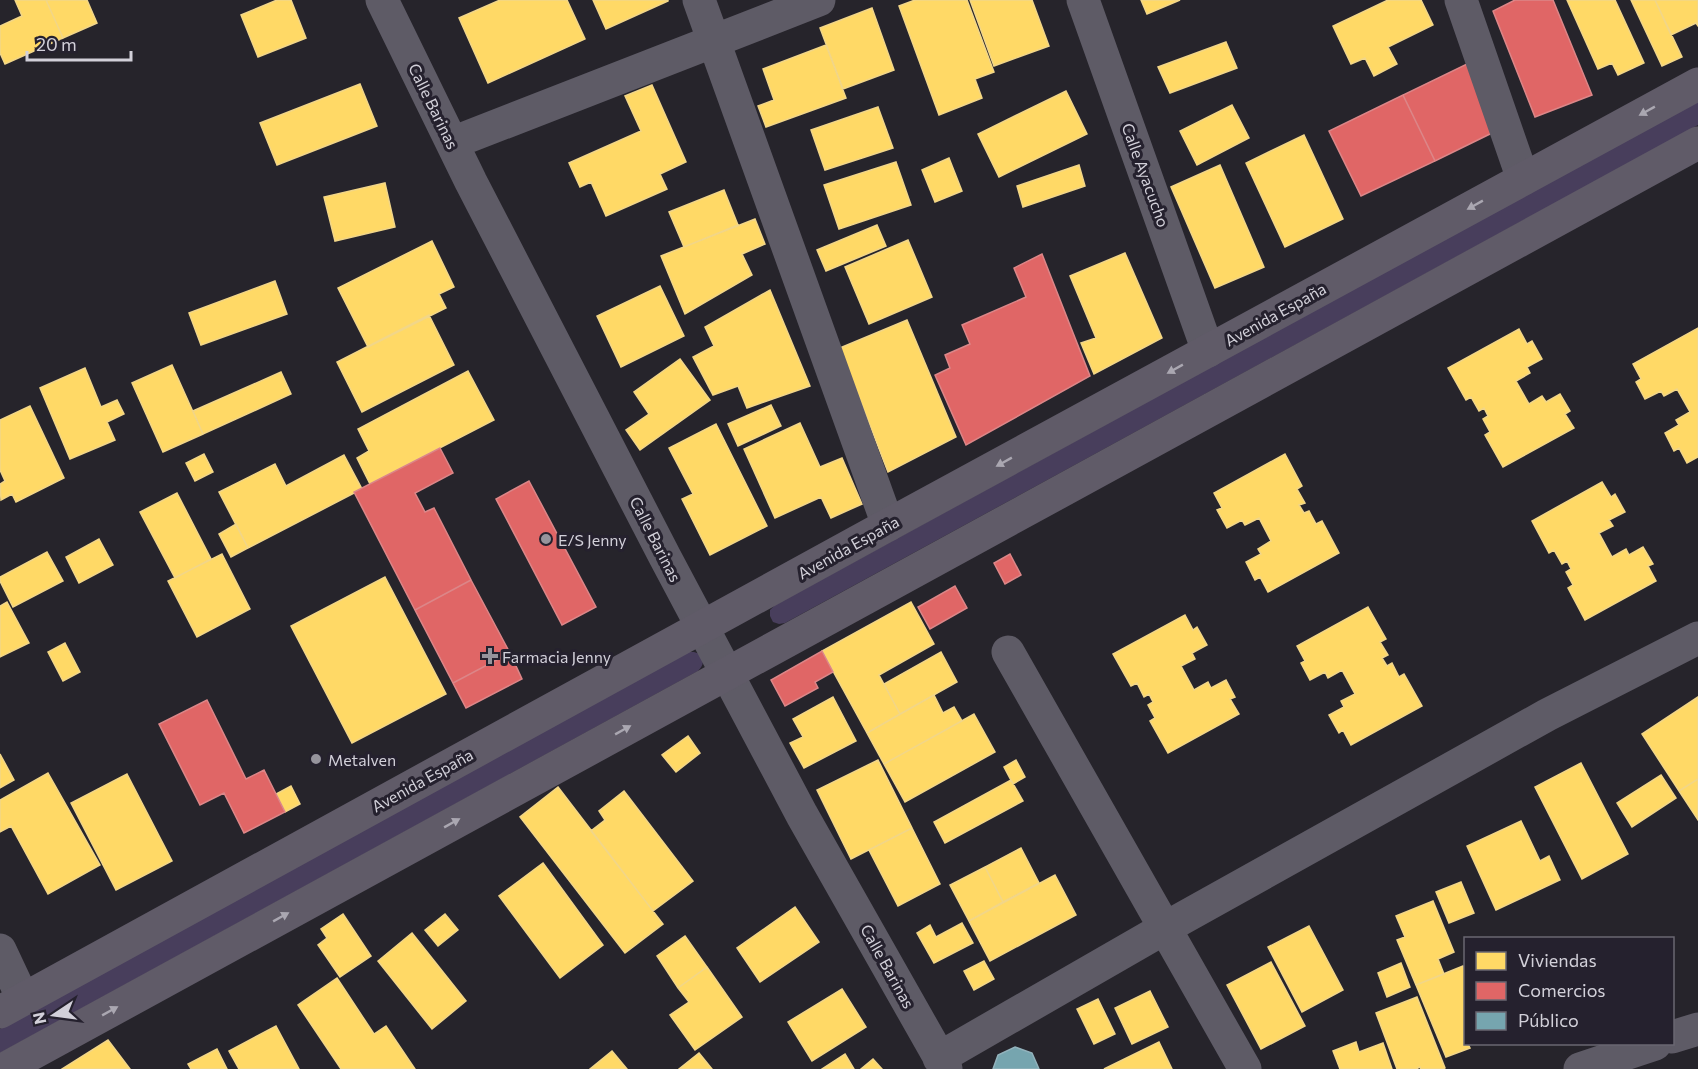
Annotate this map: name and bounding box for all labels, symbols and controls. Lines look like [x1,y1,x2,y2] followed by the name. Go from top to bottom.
[27,24,130,62] scale bar
[36,33,77,55] text: 20 m
[405,60,463,152] street label: Calle Barinas
[1638,106,1655,116] one-way arrow
[1118,120,1174,230] street label: Calle Ayacucho
[1467,200,1484,210] one-way arrow
[1221,278,1329,350] street label: Avenida España
[1166,364,1183,374] one-way arrow
[995,457,1012,467] one-way arrow
[626,493,686,585] street label: Calle Barinas
[794,511,902,583] street label: Avenida España
[558,530,627,549] place label: E/S Jenny
[539,532,553,546] marker: E/S Jenny
[502,647,611,666] place label: Farmacia Jenny
[483,649,497,663] marker: Farmacia Jenny
[615,725,632,735] one-way arrow
[368,744,476,816] street label: Avenida España
[328,750,396,769] place label: Metalven
[309,752,323,766] marker: Metalven
[444,818,461,828] one-way arrow
[273,912,290,922] one-way arrow
[857,921,919,1011] street label: Calle Barinas
[1464,937,1674,1045] legend
[1518,949,1597,971] text: Viviendas
[1518,979,1605,1001] text: Comercios
[24,985,84,1045] north arrow
[102,1006,119,1016] one-way arrow
[1518,1009,1579,1031] text: Público
[28,1011,50,1026] text: N

